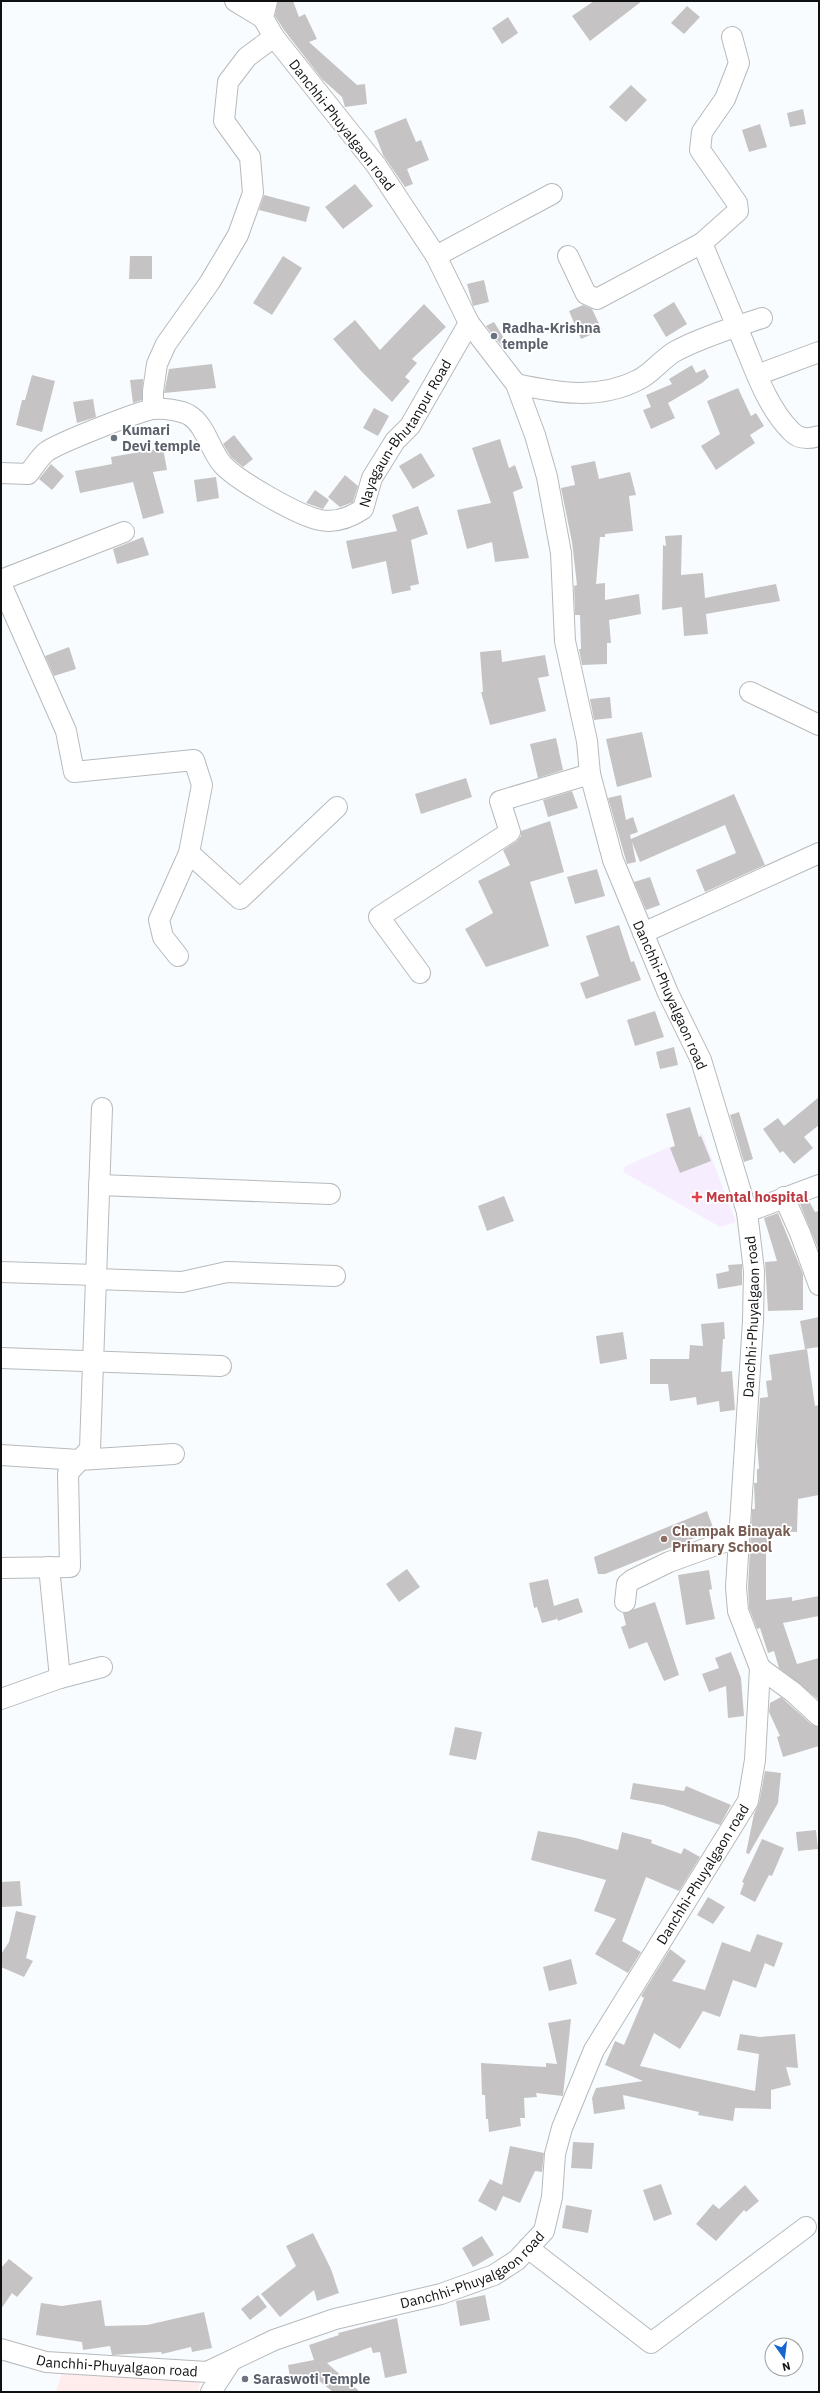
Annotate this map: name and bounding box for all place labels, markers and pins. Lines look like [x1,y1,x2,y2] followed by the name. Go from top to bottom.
[502,319,601,353] place label: Radha-Krishna temple
[489,331,499,341] marker: Radha-Krishna temple
[122,421,201,455] place label: Kumari Devi temple
[109,433,119,443] marker: Kumari Devi temple
[706,1188,808,1206] place label: Mental hospital
[691,1191,703,1203] marker: Mental hospital
[672,1522,792,1556] place label: Champak Binayak Primary School
[659,1534,669,1544] marker: Champak Binayak Primary School
[253,2370,371,2388] place label: Saraswoti Temple
[240,2374,250,2384] marker: Saraswoti Temple

